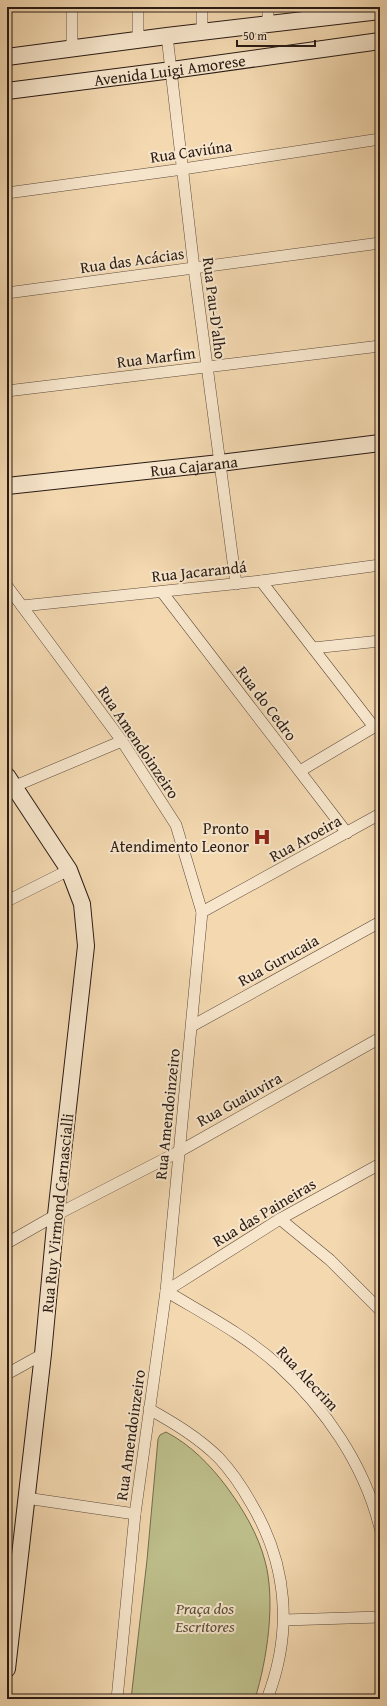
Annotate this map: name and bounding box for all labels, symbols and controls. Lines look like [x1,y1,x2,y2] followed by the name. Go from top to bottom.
[237,22,315,48] scale bar
[243,27,267,44] text: 50 m
[92,48,247,92] street label: Avenida Luigi Amorese
[148,133,234,169] street label: Rua Caviúna
[78,241,186,279] street label: Rua das Acácias
[197,256,233,360] street label: Rua Pau-D'alho
[115,340,197,374] street label: Rua Marfim
[149,449,239,482] street label: Rua Cajarana
[150,554,248,588] street label: Rua Jacarandá
[231,660,303,746] street label: Rua do Cedro
[92,681,186,803] street label: Rua Amendoinzeiro
[265,808,346,868] street label: Rua Aroeira
[110,816,249,858] place label: Pronto Atendimento Leonor
[252,827,272,847] hospital icon: Pronto Atendimento Leonor
[233,928,323,992] street label: Rua Gurucaia
[148,1047,186,1181] street label: Rua Amendoinzeiro
[192,1065,286,1132] street label: Rua Guaiuvira
[35,1112,79,1314] street label: Rua Ruy Virmond Carnascialli
[208,1172,320,1252] street label: Rua das Paineiras
[271,1340,345,1416] street label: Rua Alecrim
[109,1368,151,1502] street label: Rua Amendoinzeiro
[174,1596,235,1638] park label: Praça dos Escritores

